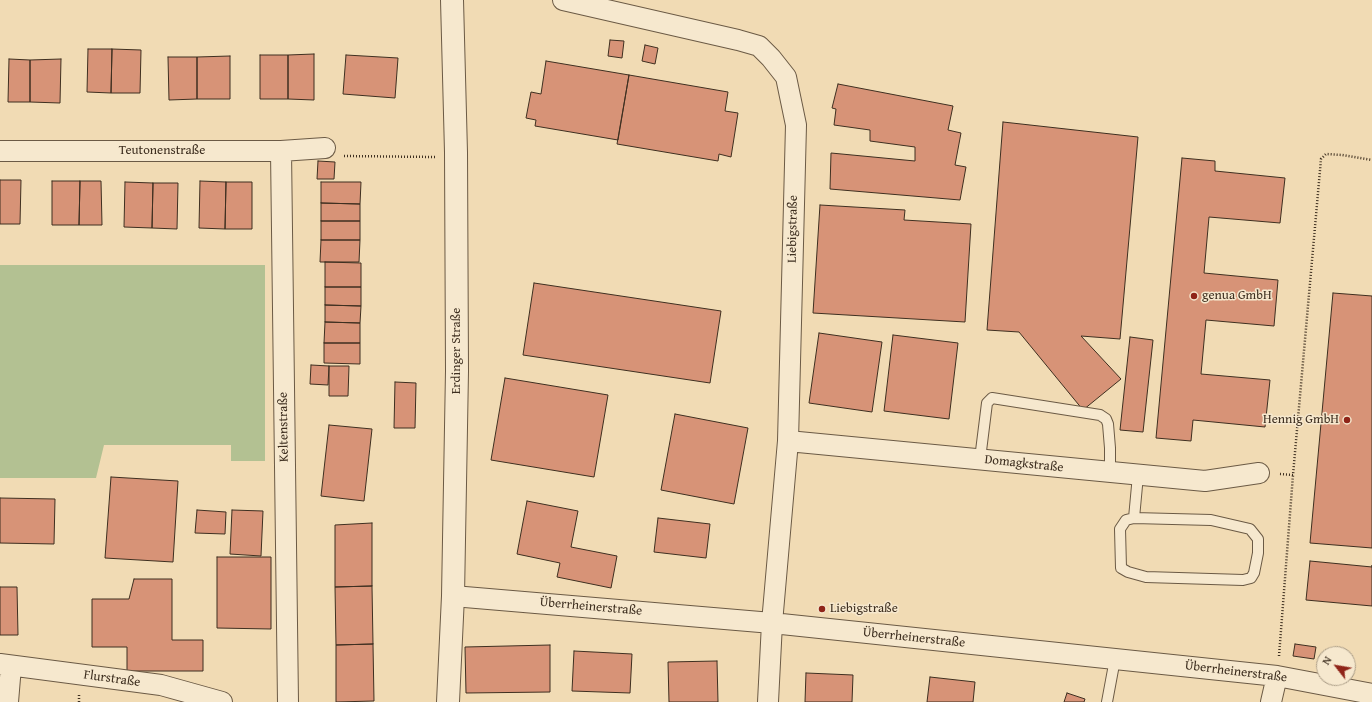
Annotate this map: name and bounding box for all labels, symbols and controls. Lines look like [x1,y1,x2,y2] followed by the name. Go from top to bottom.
[119,143,205,159] street label: Teutonenstraße
[785,195,801,263] street label: Liebigstraße
[1202,288,1272,304] place label: genua GmbH
[1189,291,1199,301] marker: genua GmbH
[449,308,465,394] street label: Erdinger Straße
[276,392,292,462] street label: Keltenstraße
[1263,412,1339,428] place label: Hennig GmbH
[1342,415,1352,425] marker: Hennig GmbH
[984,452,1064,476] street label: Domagkstraße
[539,595,643,619] street label: Überrheinerstraße
[830,601,898,617] place label: Liebigstraße
[817,604,827,614] marker: Liebigstraße
[862,625,966,651] street label: Überrheinerstraße
[1316,646,1356,686] north arrow
[1318,653,1335,668] text: N
[1184,658,1288,686] street label: Überrheinerstraße
[83,667,141,691] street label: Flurstraße

